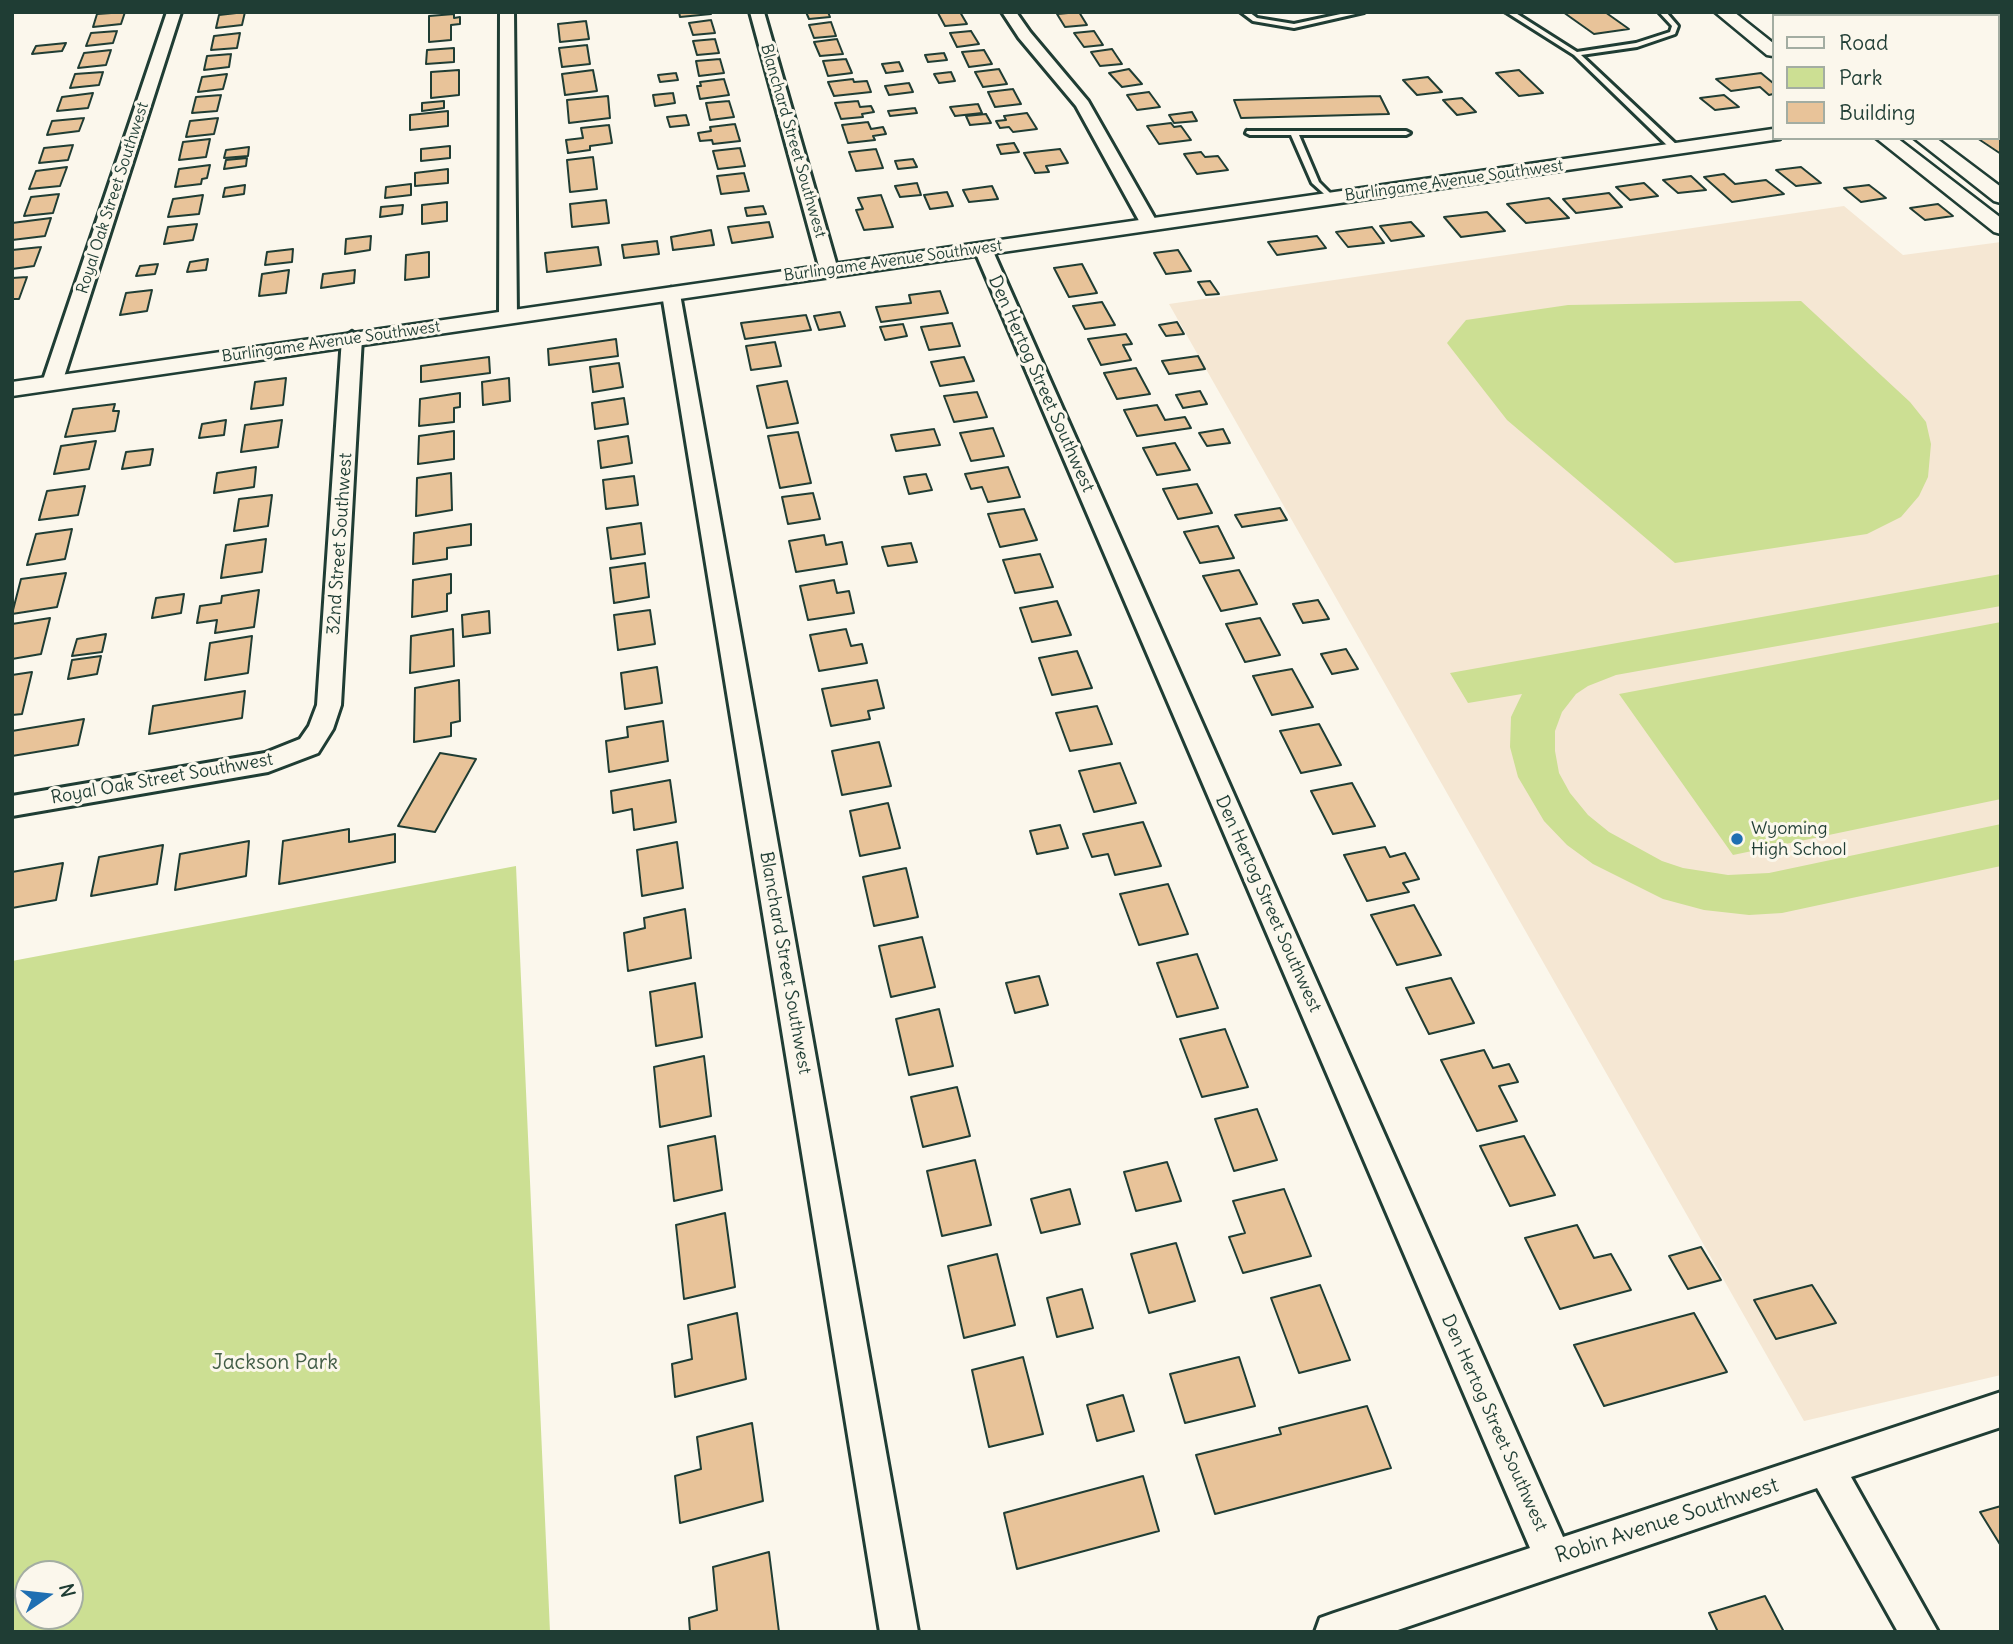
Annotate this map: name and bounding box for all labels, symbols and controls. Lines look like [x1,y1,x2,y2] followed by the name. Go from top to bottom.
[1772,14,1999,140] legend
[1839,29,1888,56] text: Road
[756,42,830,240] street label: Blanchard Street Southwest
[1839,64,1882,91] text: Park
[1839,99,1915,126] text: Building
[73,100,153,296] street label: Royal Oak Street Southwest
[1344,156,1564,206] street label: Burlingame Avenue Southwest
[783,236,1003,286] street label: Burlingame Avenue Southwest
[983,272,1099,496] street label: Den Hertog Street Southwest
[221,317,441,367] street label: Burlingame Avenue Southwest
[323,452,357,636] street label: 32nd Street Southwest
[49,749,275,809] street label: Royal Oak Street Southwest
[1210,792,1326,1016] street label: Den Hertog Street Southwest
[1751,818,1846,860] place label: Wyoming High School
[1729,831,1745,847] marker: Wyoming High School
[755,850,815,1076] street label: Blanchard Street Southwest
[1436,1311,1552,1535] street label: Den Hertog Street Southwest
[212,1350,338,1376] park label: Jackson Park
[1552,1473,1782,1569] street label: Robin Avenue Southwest
[14,1560,84,1630] north arrow
[54,1581,81,1600] text: N

